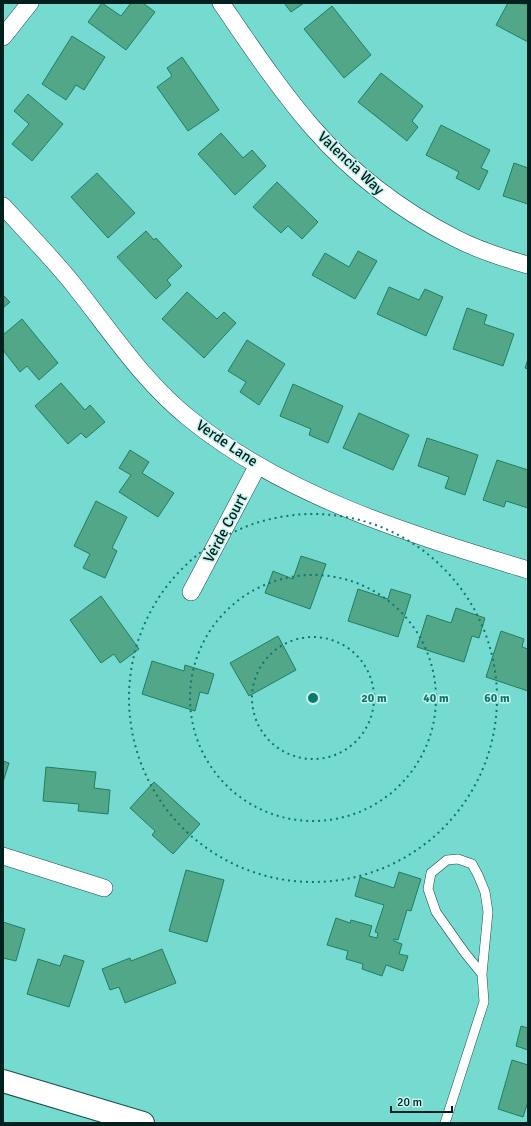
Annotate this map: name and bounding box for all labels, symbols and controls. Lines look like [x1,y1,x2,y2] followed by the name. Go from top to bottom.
[314,128,388,198] street label: Valencia Way
[193,416,261,470] street label: Verde Lane
[199,490,251,566] street label: Verde Court
[306,691,320,705] centre of rings
[361,691,387,706] text: 20 m
[423,691,449,706] text: 40 m
[484,691,510,706] text: 60 m
[391,1088,452,1114] scale bar
[397,1095,422,1110] text: 20 m

